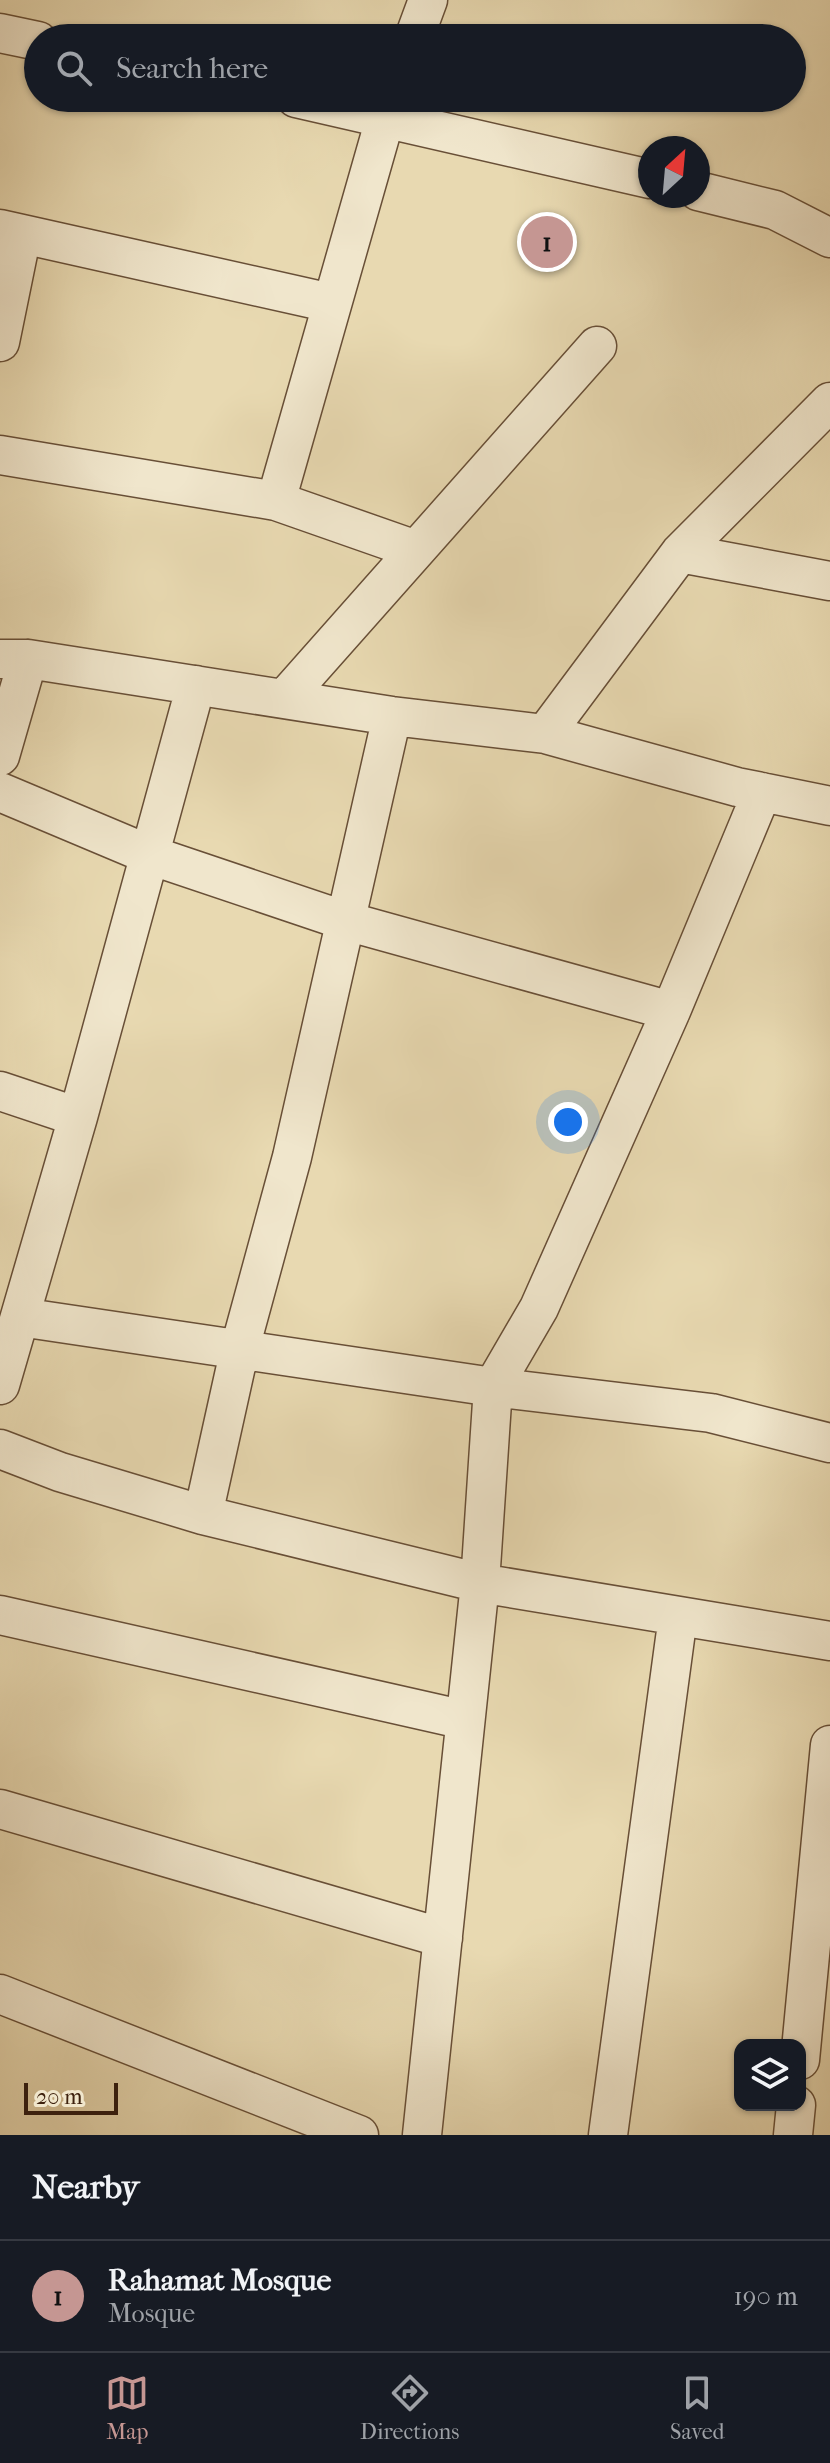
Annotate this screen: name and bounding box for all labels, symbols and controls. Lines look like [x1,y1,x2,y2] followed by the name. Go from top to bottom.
[24,24,806,112] search box
[52,46,96,90] icon: search
[116,51,268,86] text: Search here
[638,136,710,208] north arrow
[521,212,573,272] pin: 1
[548,1102,588,1142] your location
[734,2039,806,2111] map controls
[734,2039,806,2111] button: layers
[24,2079,118,2115] scale bar
[36,2084,82,2110] text: 20 m
[32,2167,139,2207] text: Nearby
[108,2263,331,2298] text: Rahamat Mosque
[53,2281,63,2312] text: 1
[734,2281,798,2312] text: 190 m
[108,2298,195,2329] text: Mosque
[105,2371,149,2445] tab: Map
[360,2371,459,2445] tab: Directions
[670,2371,725,2445] tab: Saved

